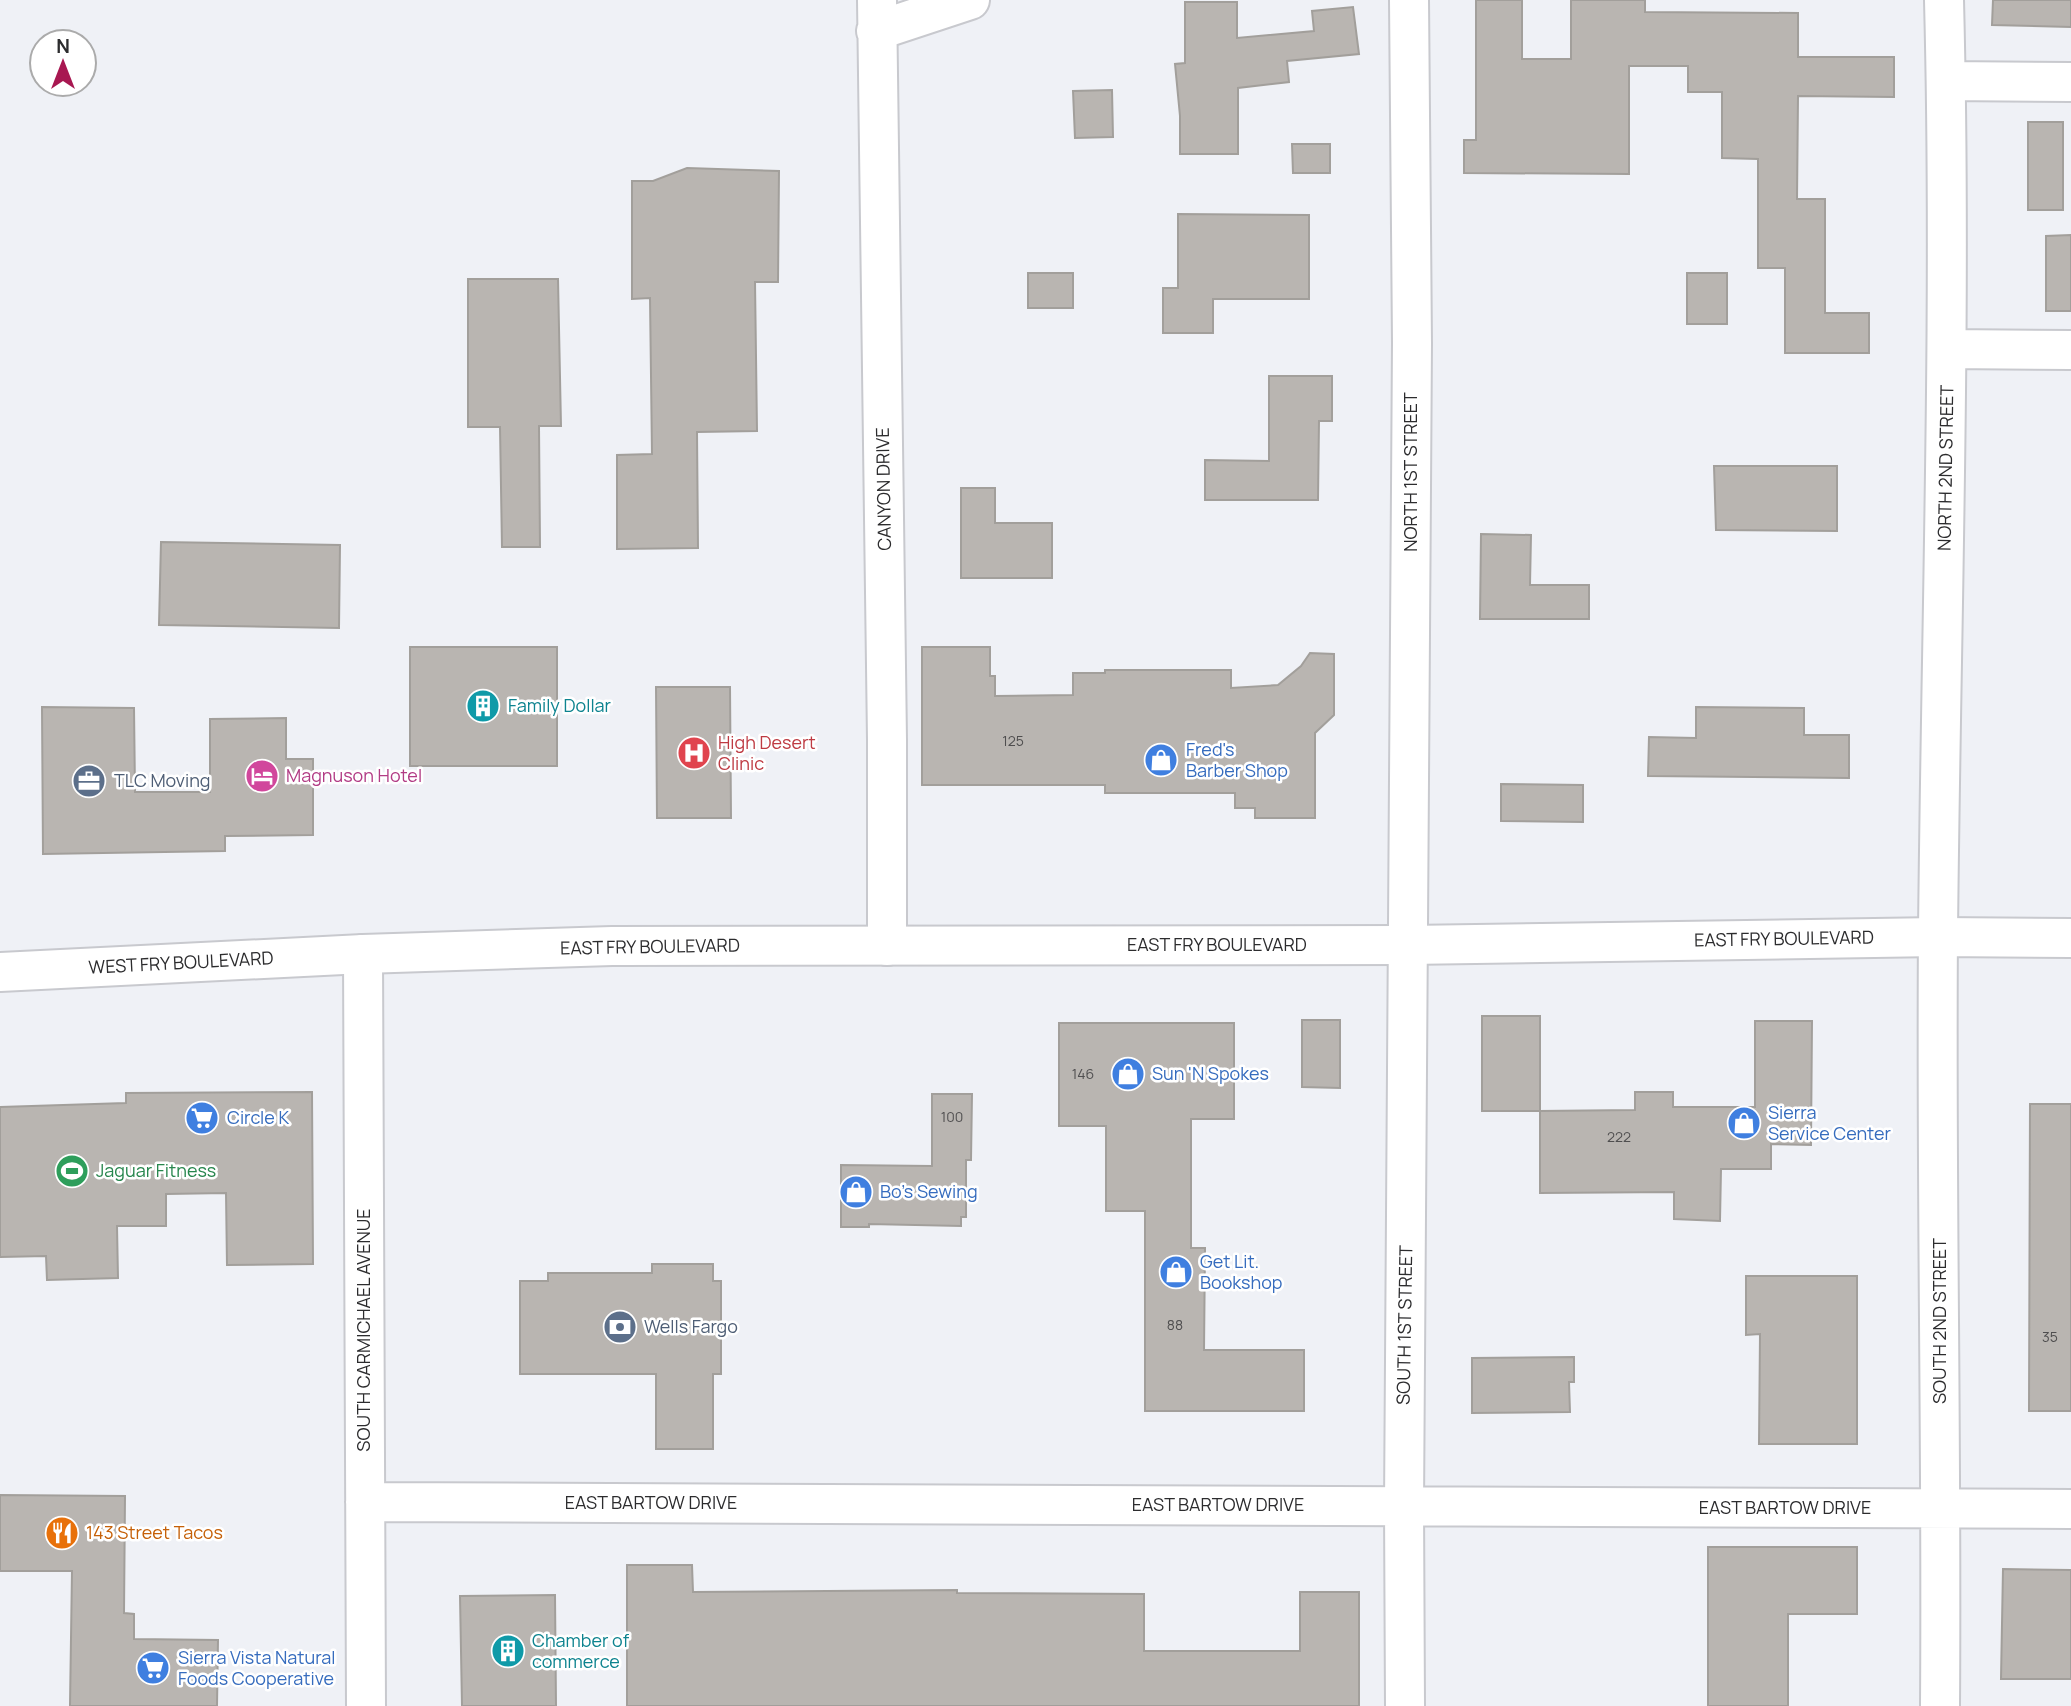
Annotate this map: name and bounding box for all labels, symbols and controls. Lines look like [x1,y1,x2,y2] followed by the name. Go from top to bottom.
[28,28,98,98] north arrow
[56,33,70,59] text: N
[1932,384,1958,551] street label: NORTH 2ND STREET
[1398,392,1422,552] street label: NORTH 1ST STREET
[870,427,896,551] street label: CANYON DRIVE
[464,687,502,725] building icon: Family Dollar
[508,693,612,717] place label: Family Dollar
[718,730,816,775] place label: High Desert Clinic
[1002,731,1024,750] house number: 125
[675,734,713,772] hospital icon: High Desert Clinic
[1186,737,1288,782] place label: Fred's Barber Shop
[1142,741,1180,779] shop icon: Fred's Barber Shop
[243,757,281,795] hotel icon: Magnuson Hotel
[70,762,108,800] office icon: TLC Moving
[286,763,422,787] place label: Magnuson Hotel
[114,768,211,792] place label: TLC Moving
[1694,924,1874,952] street label: EAST FRY BOULEVARD
[560,932,740,960] street label: EAST FRY BOULEVARD
[1127,932,1307,956] street label: EAST FRY BOULEVARD
[88,945,274,979] street label: WEST FRY BOULEVARD
[1109,1055,1147,1093] shop icon: Sun 'N Spokes
[1152,1061,1269,1085] place label: Sun 'N Spokes
[1072,1064,1094,1083] house number: 146
[183,1099,221,1137] supermarket icon: Circle K
[1768,1100,1891,1145] place label: Sierra Service Center
[1725,1104,1763,1142] shop icon: Sierra Service Center
[227,1105,289,1129] place label: Circle K
[941,1107,963,1126] house number: 100
[1607,1127,1631,1146] house number: 222
[53,1152,91,1190] sports icon: Jaguar Fitness
[96,1158,216,1182] place label: Jaguar Fitness
[837,1173,875,1211] shop icon: Bo's Sewing
[880,1179,978,1203] place label: Bo's Sewing
[351,1208,375,1452] street label: SOUTH CARMICHAEL AVENUE
[1927,1238,1951,1404] street label: SOUTH 2ND STREET
[1391,1245,1417,1405] street label: SOUTH 1ST STREET
[1200,1249,1283,1294] place label: Get Lit. Bookshop
[1157,1253,1195,1291] shop icon: Get Lit. Bookshop
[601,1308,639,1346] bank icon: Wells Fargo
[644,1314,738,1338] place label: Wells Fargo
[1167,1315,1183,1334] house number: 88
[2042,1327,2058,1346] house number: 35
[565,1490,737,1514] street label: EAST BARTOW DRIVE
[1132,1492,1304,1516] street label: EAST BARTOW DRIVE
[1699,1495,1871,1519] street label: EAST BARTOW DRIVE
[43,1514,81,1552] restaurant icon: 143 Street Tacos
[86,1520,223,1544] place label: 143 Street Tacos
[532,1628,630,1673] place label: Chamber of commerce
[489,1632,527,1670] building icon: Chamber of commerce
[178,1645,336,1690] place label: Sierra Vista Natural Foods Cooperative
[134,1649,172,1687] supermarket icon: Sierra Vista Natural Foods Cooperative

